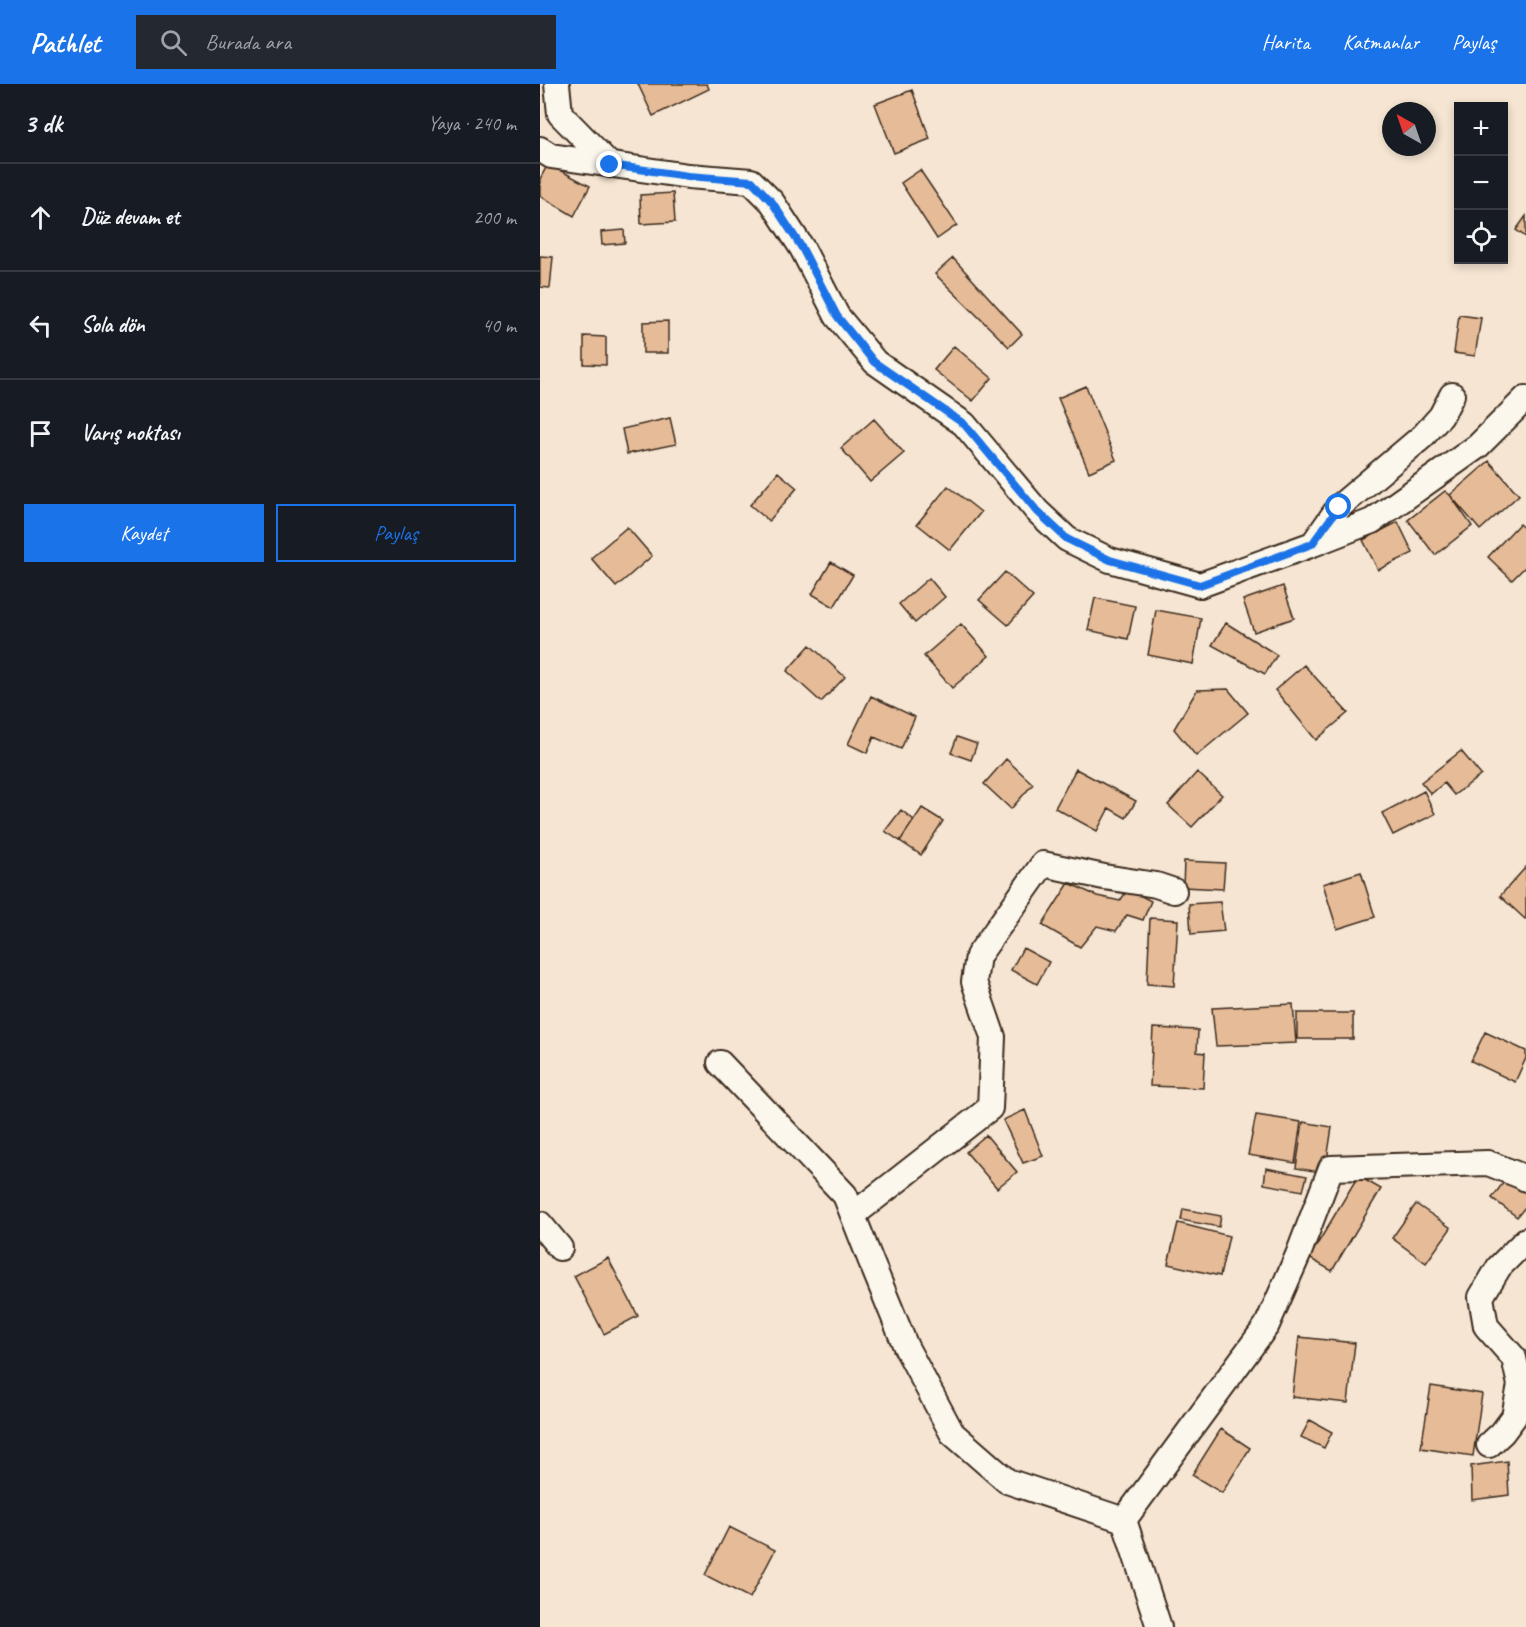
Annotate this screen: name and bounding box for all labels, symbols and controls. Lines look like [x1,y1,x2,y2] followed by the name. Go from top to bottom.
[136,15,556,69] search box
[30,25,100,60] text: Pathlet
[157,26,190,59] icon: search
[205,28,291,56] text: Burada ara
[1262,29,1310,55] text: Harita
[1343,29,1419,55] text: Katmanlar
[1452,29,1496,55] text: Paylaş
[1382,102,1436,156] north arrow
[1454,102,1508,264] map controls
[1454,102,1508,156] button: +
[24,107,62,140] text: 3 dk
[428,111,516,136] text: Yaya · 240 m
[596,151,622,177] route end
[1454,156,1508,210] button: −
[24,201,57,234] icon: ahead
[81,203,179,231] text: Düz devam et
[473,205,516,230] text: 200 m
[1454,210,1508,264] button: locate
[24,309,57,342] icon: left
[81,311,145,339] text: Sola dön
[482,313,516,338] text: 40 m
[24,417,57,450] icon: arrive
[81,419,180,447] text: Varış noktası
[1325,493,1351,519] route start
[24,504,264,562] button: Kaydet
[276,504,516,562] button: Paylaş

